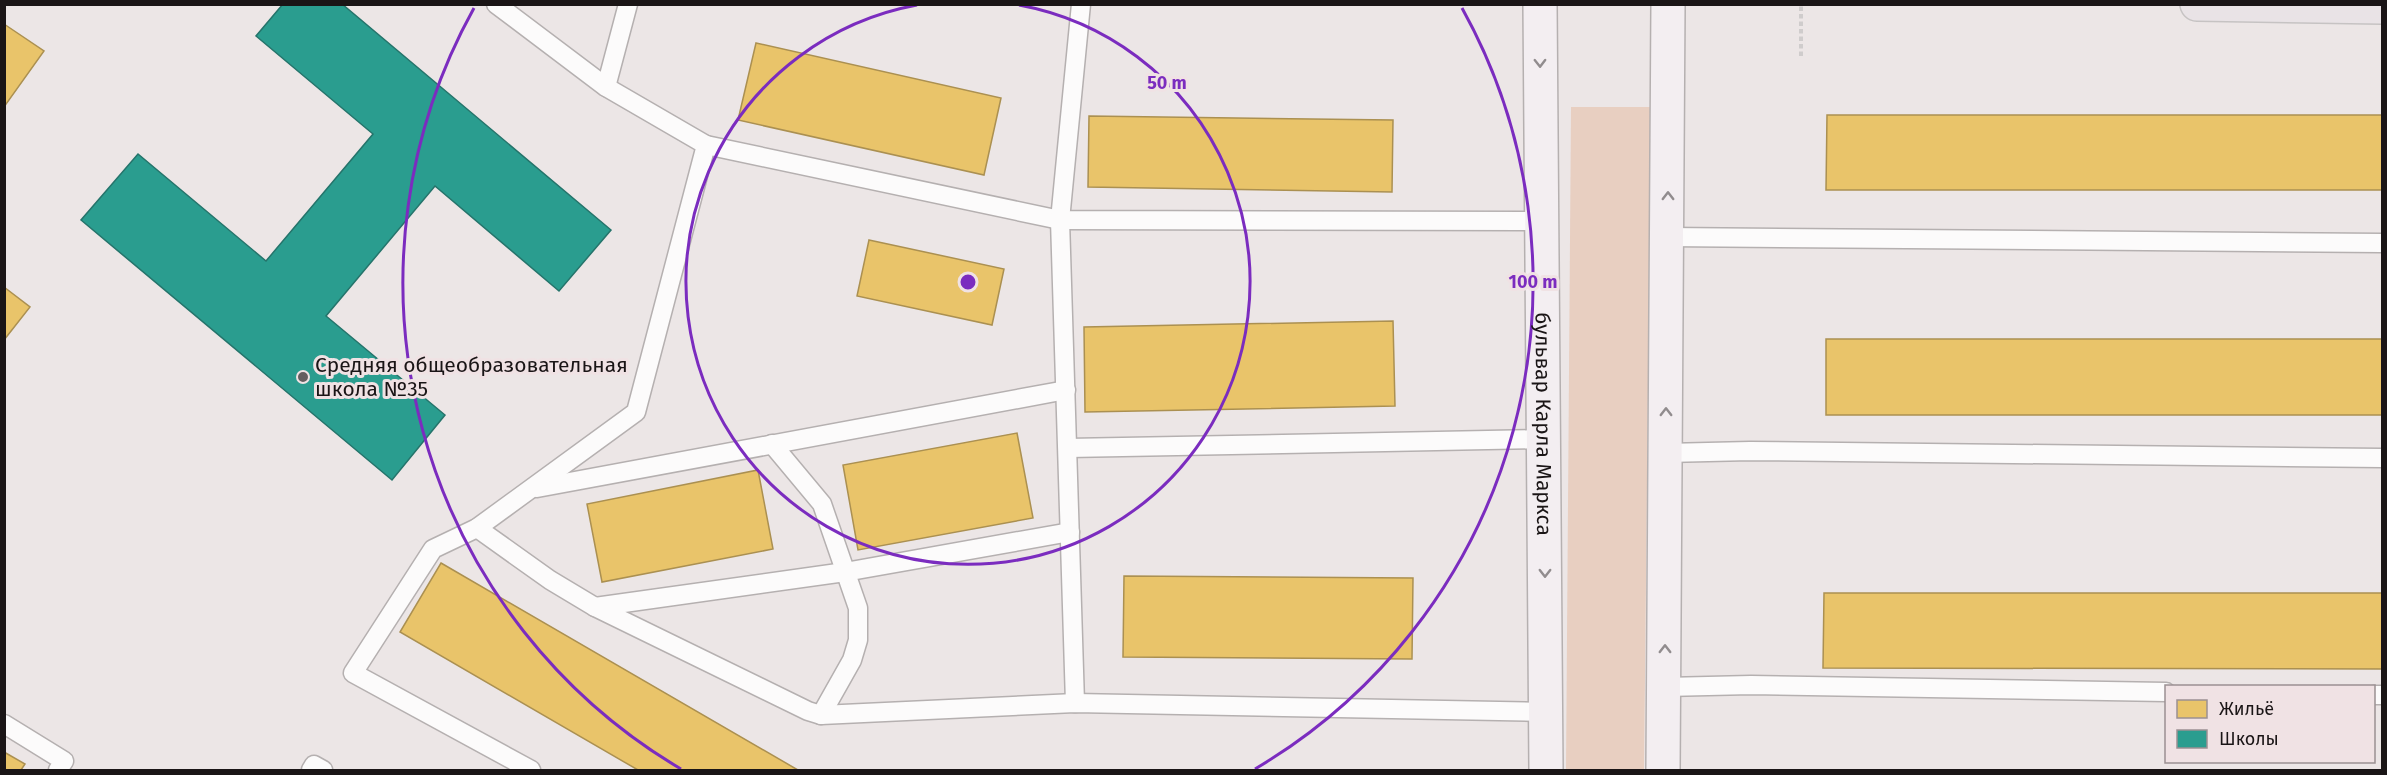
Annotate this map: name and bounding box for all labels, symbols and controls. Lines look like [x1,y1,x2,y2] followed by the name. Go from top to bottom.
[1534,58,1546,67] one-way arrow
[1147,72,1187,94] text: 50 m
[1662,192,1674,201] one-way arrow
[1509,271,1557,293] text: 100 m
[958,272,978,292] centre of rings
[1529,312,1557,536] street label: бульвар Карла Маркса
[315,352,628,402] place label: Средняя общеобразовательная школа №35
[296,370,310,384] marker: Средняя общеобразовательная школа №35
[1660,408,1673,417] one-way arrow
[1539,568,1551,577] one-way arrow
[1659,645,1671,654] one-way arrow
[2165,685,2375,763] legend
[2219,698,2274,720] text: Жильё
[2219,728,2279,750] text: Школы

